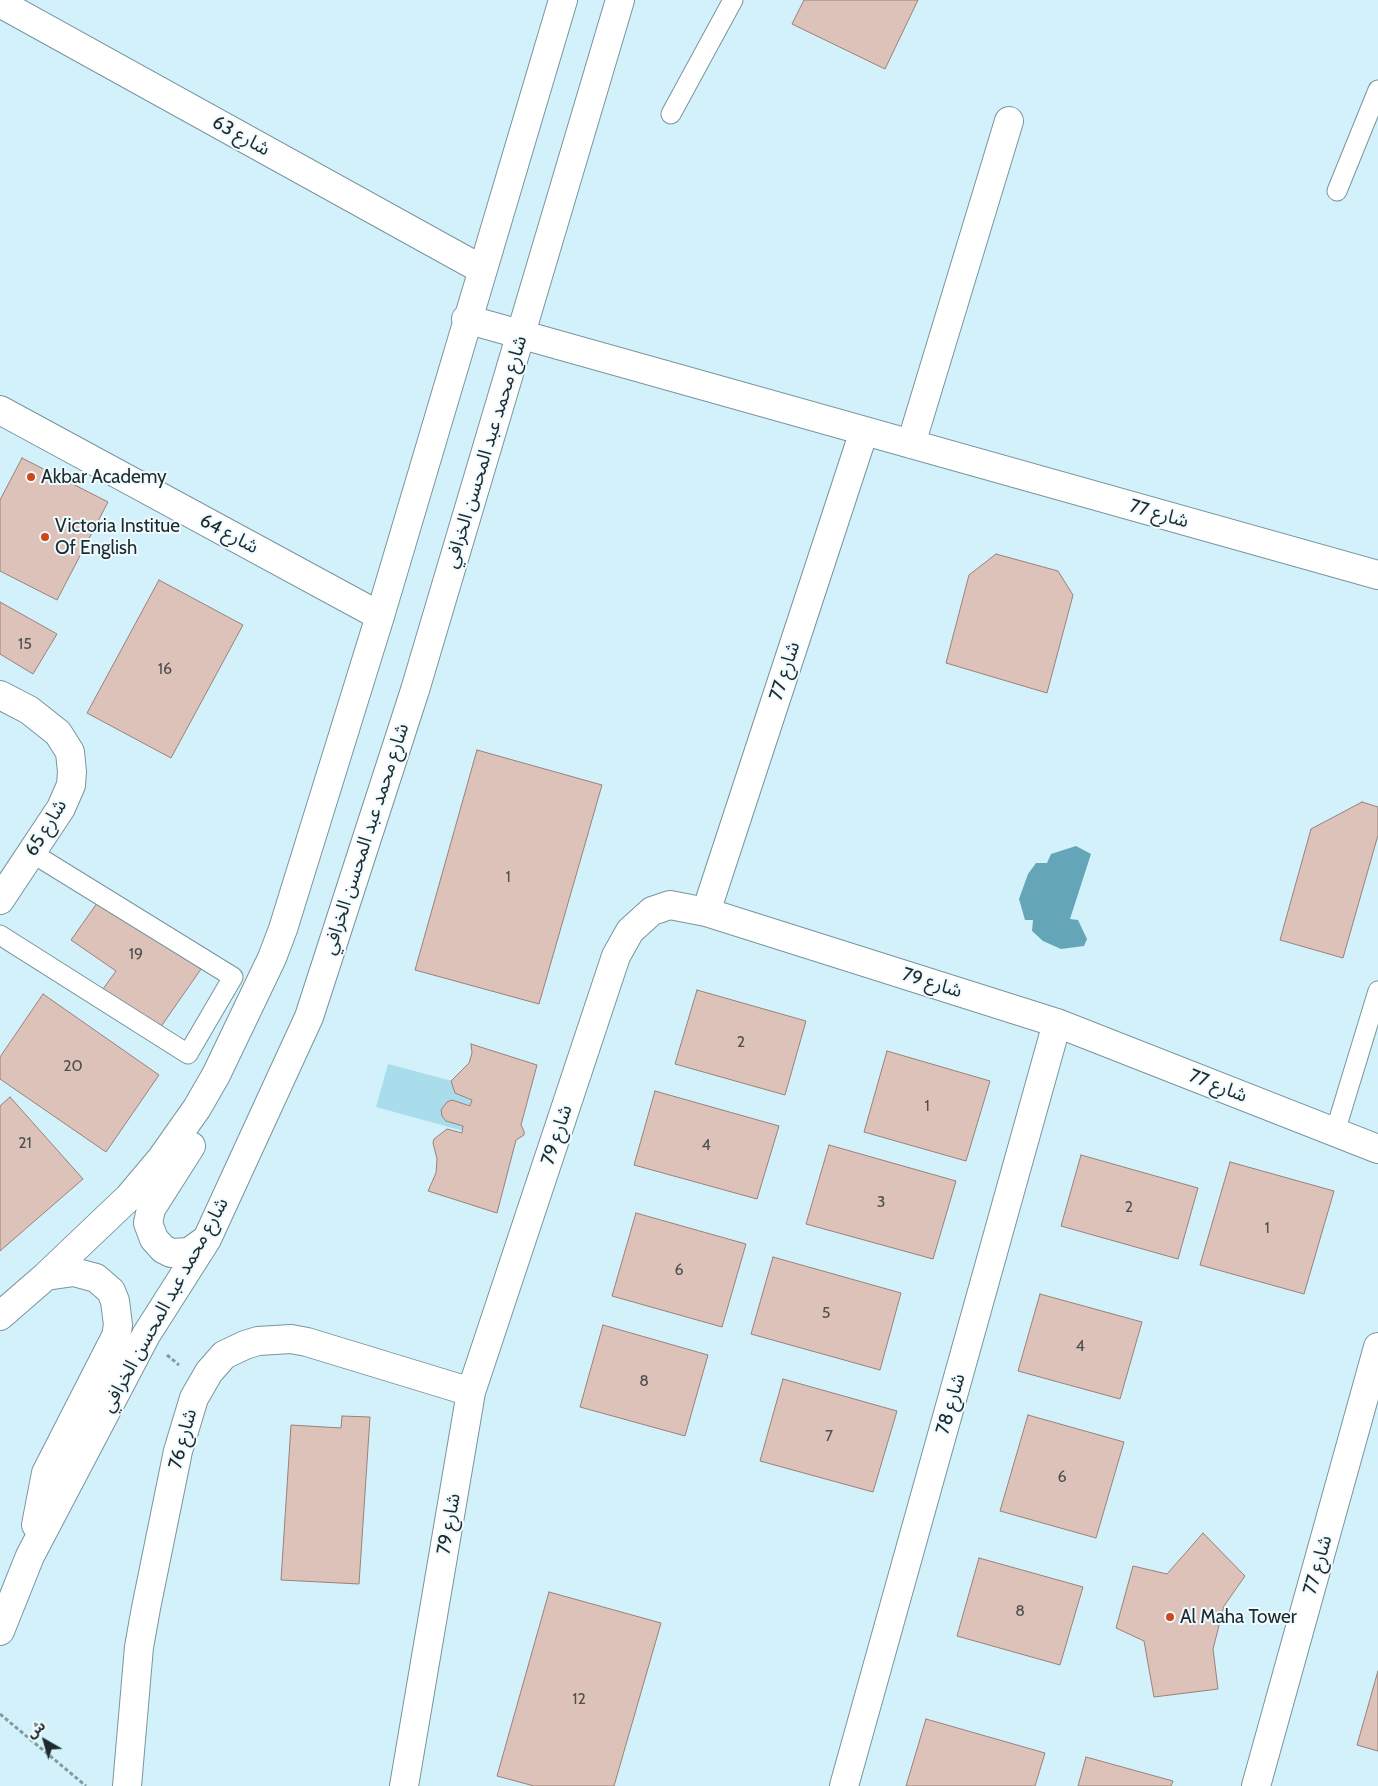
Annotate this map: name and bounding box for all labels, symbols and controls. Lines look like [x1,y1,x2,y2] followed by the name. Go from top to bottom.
[208,111,274,161] street label: شارع 63
[440,333,532,571] street label: شارع محمد عبد المحسن الخرافي
[41,466,167,488] place label: Akbar Academy
[25,471,37,483] marker: Akbar Academy
[1127,495,1191,533] street label: شارع 77
[196,509,262,559] street label: شارع 64
[55,515,180,559] place label: Victoria Institue Of English
[39,531,51,543] marker: Victoria Institue Of English
[18,634,32,654] house number: 15
[765,639,805,703] street label: شارع 77
[158,659,172,679] house number: 16
[318,721,414,957] street label: شارع محمد عبد المحسن الخرافي
[20,795,72,861] street label: شارع 65
[505,867,511,887] house number: 1
[129,944,143,964] house number: 19
[899,963,965,1003] street label: شارع 79
[737,1032,745,1052] house number: 2
[63,1056,83,1076] house number: 20
[1186,1065,1250,1107] street label: شارع 77
[924,1096,930,1116] house number: 1
[537,1102,577,1168] street label: شارع 79
[18,1133,32,1153] house number: 21
[701,1135,711,1155] house number: 4
[877,1192,885,1212] house number: 3
[96,1194,234,1416] street label: شارع محمد عبد المحسن الخرافي
[1125,1197,1133,1217] house number: 2
[1264,1218,1270,1238] house number: 1
[674,1260,684,1280] house number: 6
[822,1303,830,1323] house number: 5
[1075,1336,1085,1356] house number: 4
[639,1371,649,1391] house number: 8
[931,1371,971,1437] street label: شارع 78
[164,1406,202,1472] street label: شارع 76
[825,1426,833,1446] house number: 7
[1057,1467,1067,1487] house number: 6
[432,1492,466,1556] street label: شارع 79
[1299,1533,1337,1597] street label: شارع 77
[1015,1601,1025,1621] house number: 8
[1180,1606,1297,1628] place label: Al Maha Tower
[1164,1611,1176,1623] marker: Al Maha Tower
[572,1689,586,1709] house number: 12
[20,1716,70,1766] north arrow
[23,1716,49,1742] text: ش

